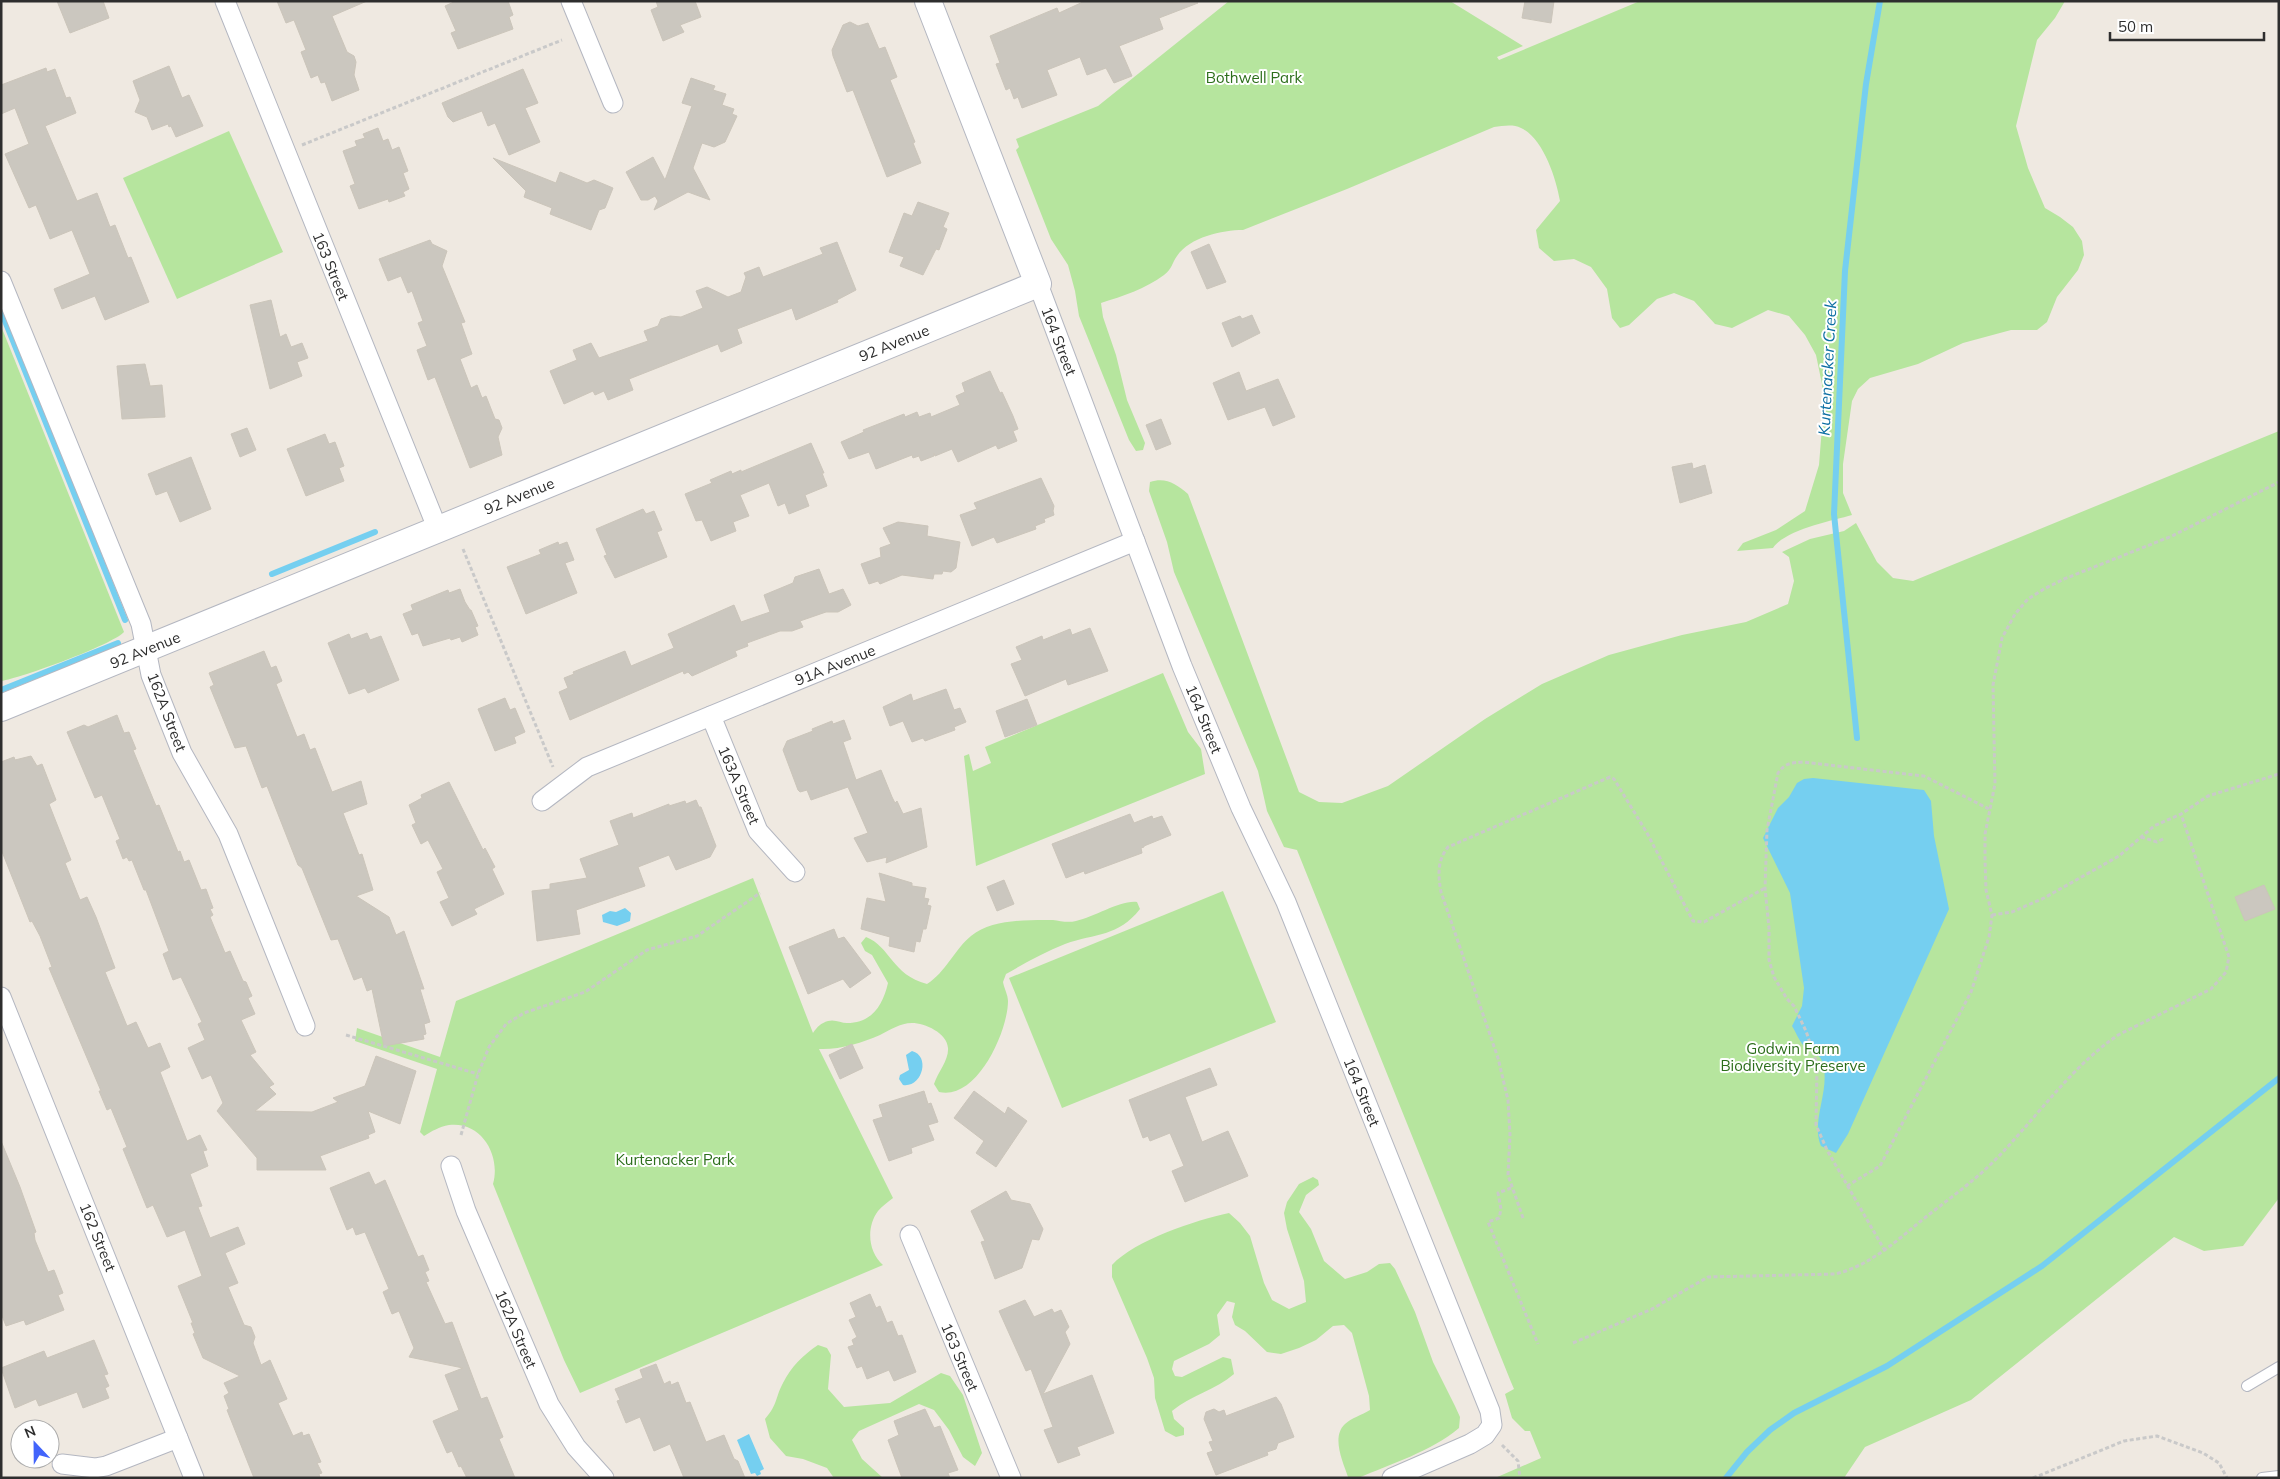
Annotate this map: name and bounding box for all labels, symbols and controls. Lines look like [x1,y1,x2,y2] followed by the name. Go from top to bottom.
[2110,10,2264,42] scale bar
[2118,17,2153,36] text: 50 m
[1206,68,1302,87] park label: Bothwell Park
[309,229,353,303] street label: 163 Street
[1813,299,1841,436] water label: Kurtenacker Creek
[1037,304,1081,378] street label: 164 Street
[856,320,932,366] street label: 92 Avenue
[481,473,557,519] street label: 92 Avenue
[107,627,183,673] street label: 92 Avenue
[792,640,878,690] street label: 91A Avenue
[143,670,191,754] street label: 162A Street
[1182,682,1226,756] street label: 164 Street
[714,743,764,827] street label: 163A Street
[1720,1039,1866,1075] park label: Godwin Farm Biodiversity Preserve
[1340,1055,1384,1129] street label: 164 Street
[615,1150,735,1169] park label: Kurtenacker Park
[76,1200,120,1274] street label: 162 Street
[491,1287,541,1371] street label: 162A Street
[937,1320,983,1394] street label: 163 Street
[10,1419,60,1469] north arrow
[22,1422,38,1442] text: N

